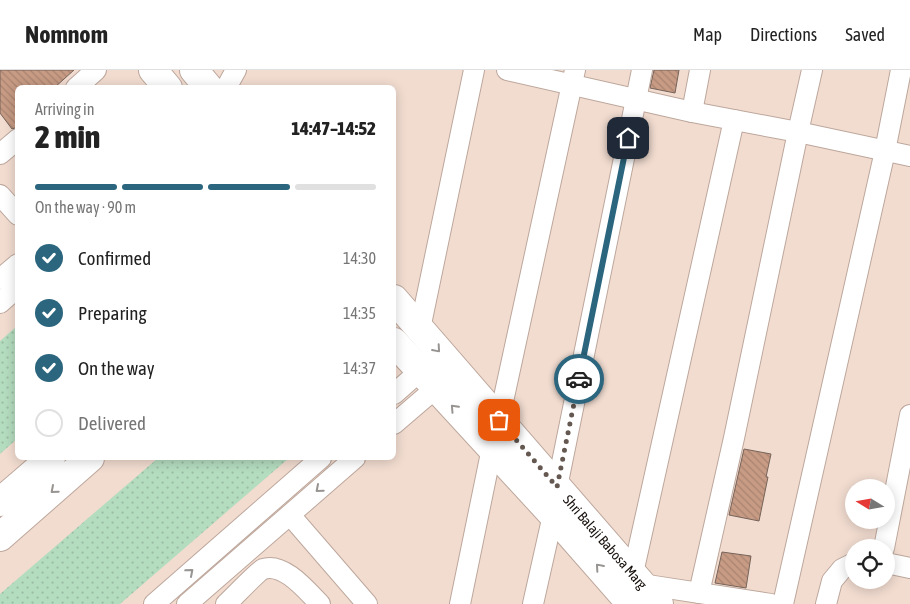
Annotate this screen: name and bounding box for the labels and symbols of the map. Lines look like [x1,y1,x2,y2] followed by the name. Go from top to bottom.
[607,117,649,159] pin
[431,344,440,353] one-way arrow
[554,354,604,404] courier
[478,399,520,441] pin
[451,404,460,413] one-way arrow
[845,479,895,529] north arrow
[50,484,59,493] one-way arrow
[315,484,324,493] one-way arrow
[560,492,650,592] street label: Shri Balaji Babosa Marg
[595,564,604,573] one-way arrow
[185,569,194,578] one-way arrow

